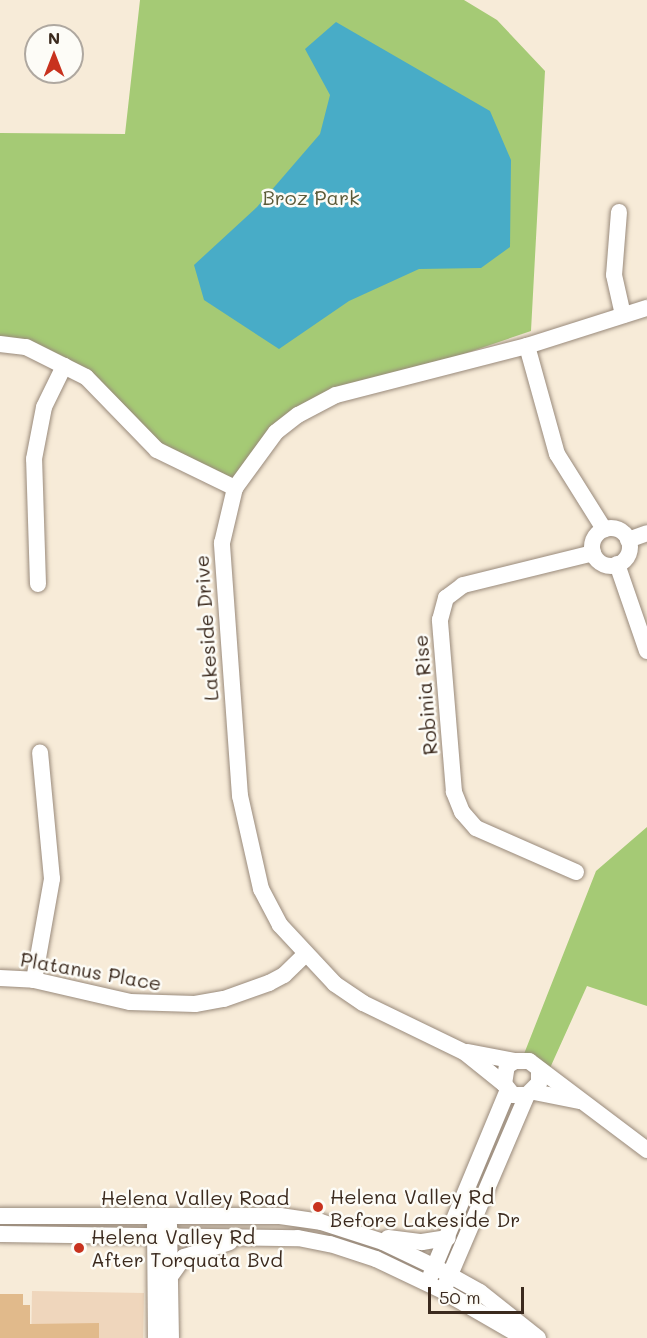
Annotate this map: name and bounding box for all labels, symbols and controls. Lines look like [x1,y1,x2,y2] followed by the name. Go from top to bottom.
[24,24,84,84] north arrow
[48,27,60,48] text: N
[262,185,360,209] park label: Broz Park
[189,554,223,702] street label: Lakeside Drive
[408,634,442,756] street label: Robinia Rise
[19,947,163,995] street label: Platanus Place
[330,1184,520,1231] place label: Helena Valley Rd Before Lakeside Dr
[101,1185,289,1209] street label: Helena Valley Road
[311,1200,325,1214] marker: Helena Valley Rd Before Lakeside Dr
[91,1224,283,1271] place label: Helena Valley Rd After Torquata Bvd
[72,1241,86,1255] marker: Helena Valley Rd After Torquata Bvd
[431,1275,527,1313] scale bar
[439,1285,481,1309] text: 50 m

